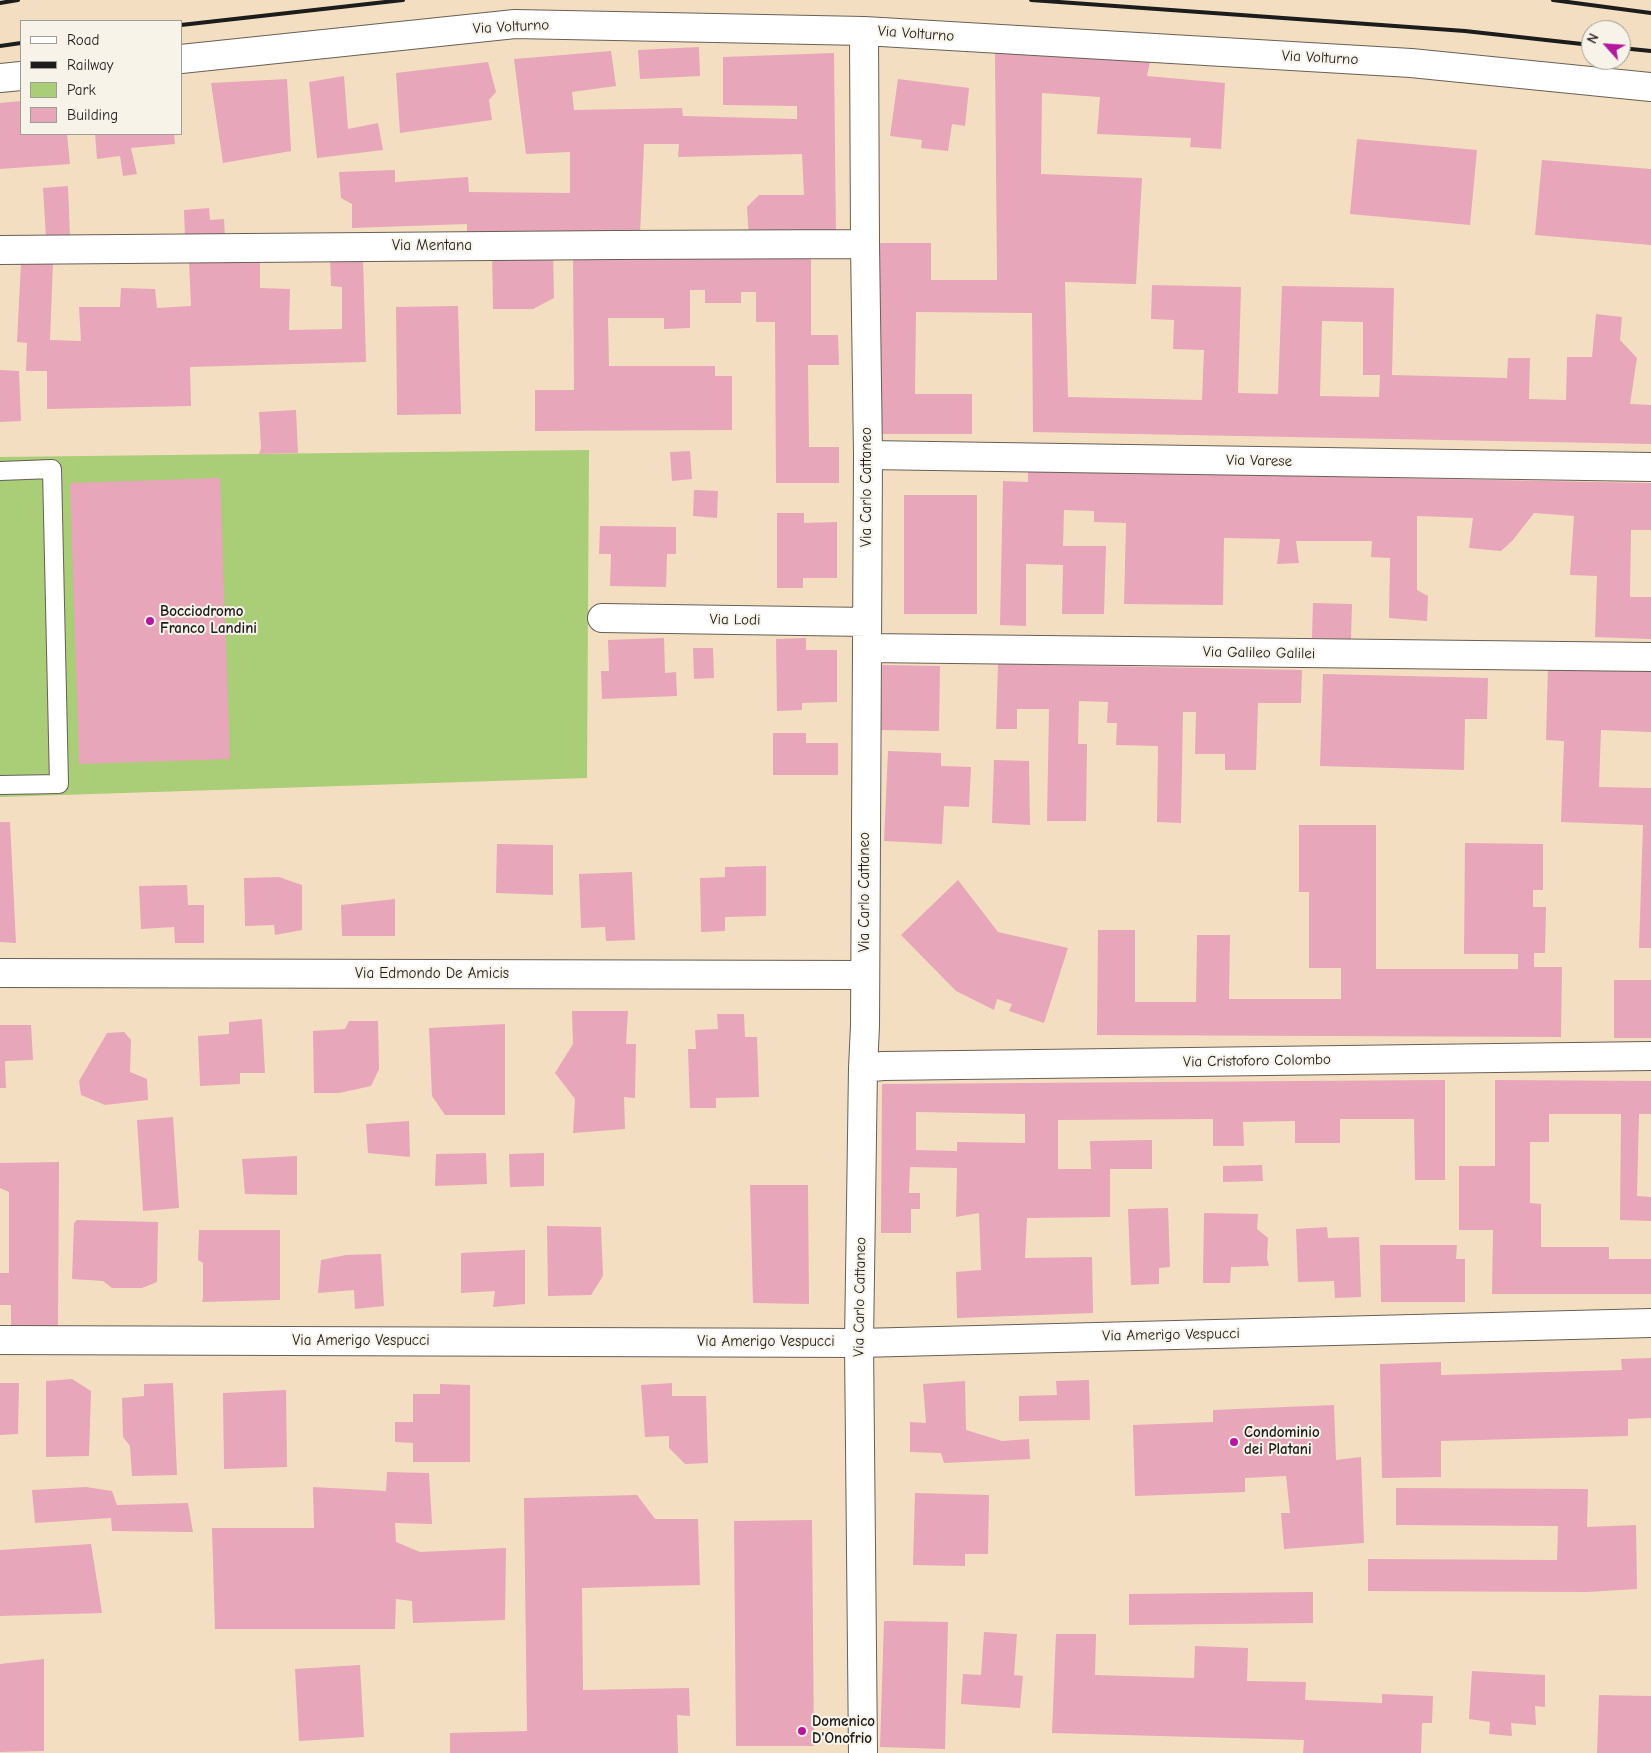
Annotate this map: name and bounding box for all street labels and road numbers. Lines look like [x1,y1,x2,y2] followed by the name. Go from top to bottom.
[472,16,550,38] street label: Via Volturno
[877,22,955,46] street label: Via Volturno
[1281,47,1359,69] street label: Via Volturno
[392,237,472,255] street label: Via Mentana
[858,427,876,547] street label: Via Carlo Cattaneo
[1226,451,1292,471] street label: Via Varese
[709,611,761,629] street label: Via Lodi
[1203,643,1315,663] street label: Via Galileo Galilei
[856,832,874,952] street label: Via Carlo Cattaneo
[355,965,509,983] street label: Via Edmondo De Amicis
[1183,1051,1331,1071] street label: Via Cristoforo Colombo
[850,1237,870,1357] street label: Via Carlo Cattaneo
[1102,1325,1240,1345] street label: Via Amerigo Vespucci
[292,1332,430,1350] street label: Via Amerigo Vespucci
[697,1333,835,1351] street label: Via Amerigo Vespucci

